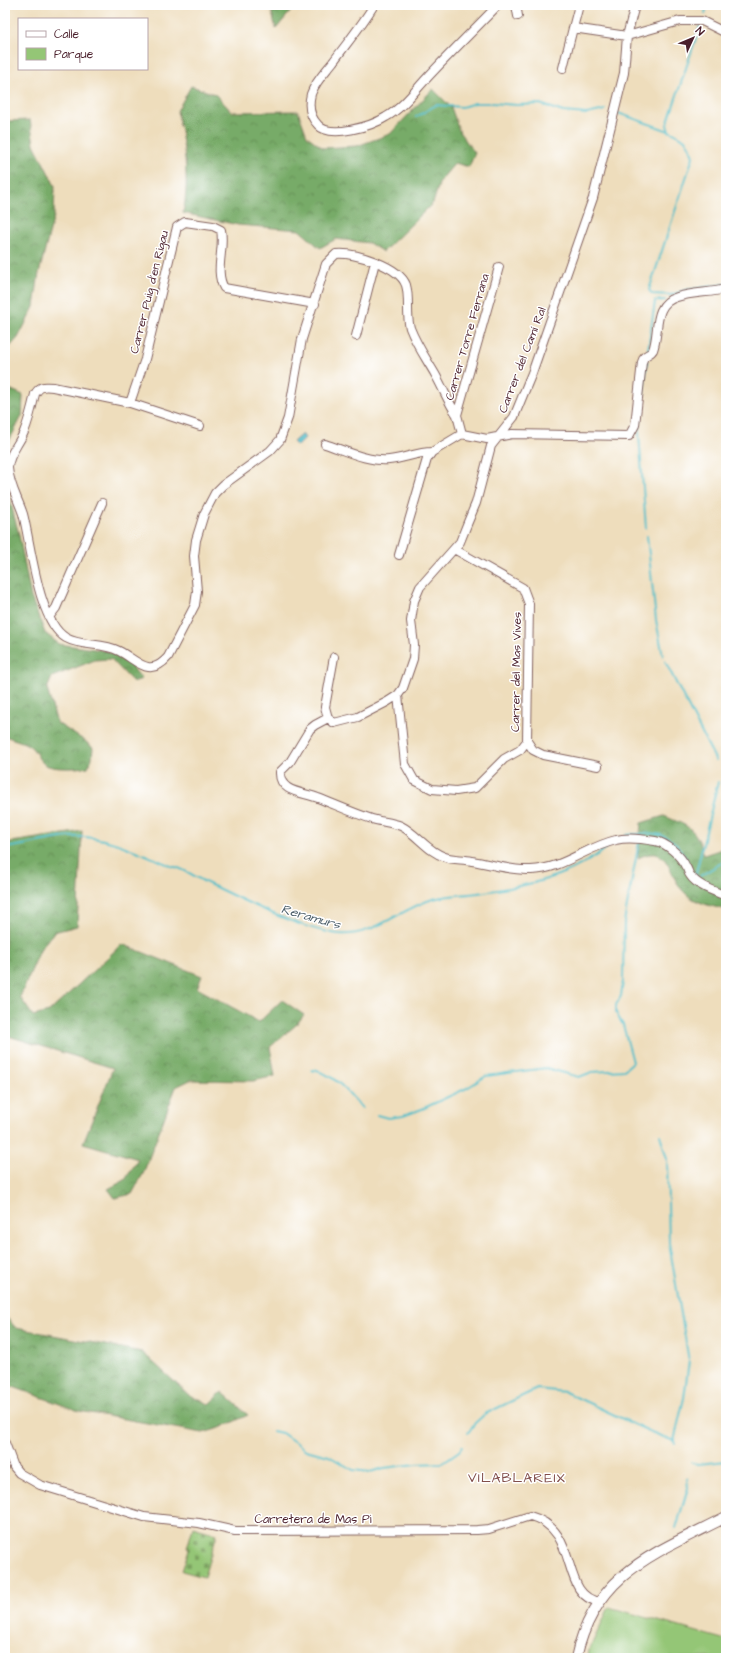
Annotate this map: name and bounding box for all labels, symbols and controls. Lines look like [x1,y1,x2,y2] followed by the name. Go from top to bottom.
[18,18,148,70] legend
[673,18,713,58] north arrow
[692,24,708,39] text: N
[54,26,79,43] text: Calle
[54,46,94,63] text: Parque
[126,229,174,356] street label: Carrer Puig d'en Rigau
[441,272,494,402] street label: Carrer Torre Ferrana
[494,305,551,416] street label: Carrer del Camí Ral
[507,612,526,732] street label: Carrer del Mas Vives
[279,900,344,934] water label: Reramurs
[468,1468,566,1488] district label: VILABLAREIX
[255,1511,372,1528] street label: Carretera de Mas Pi

